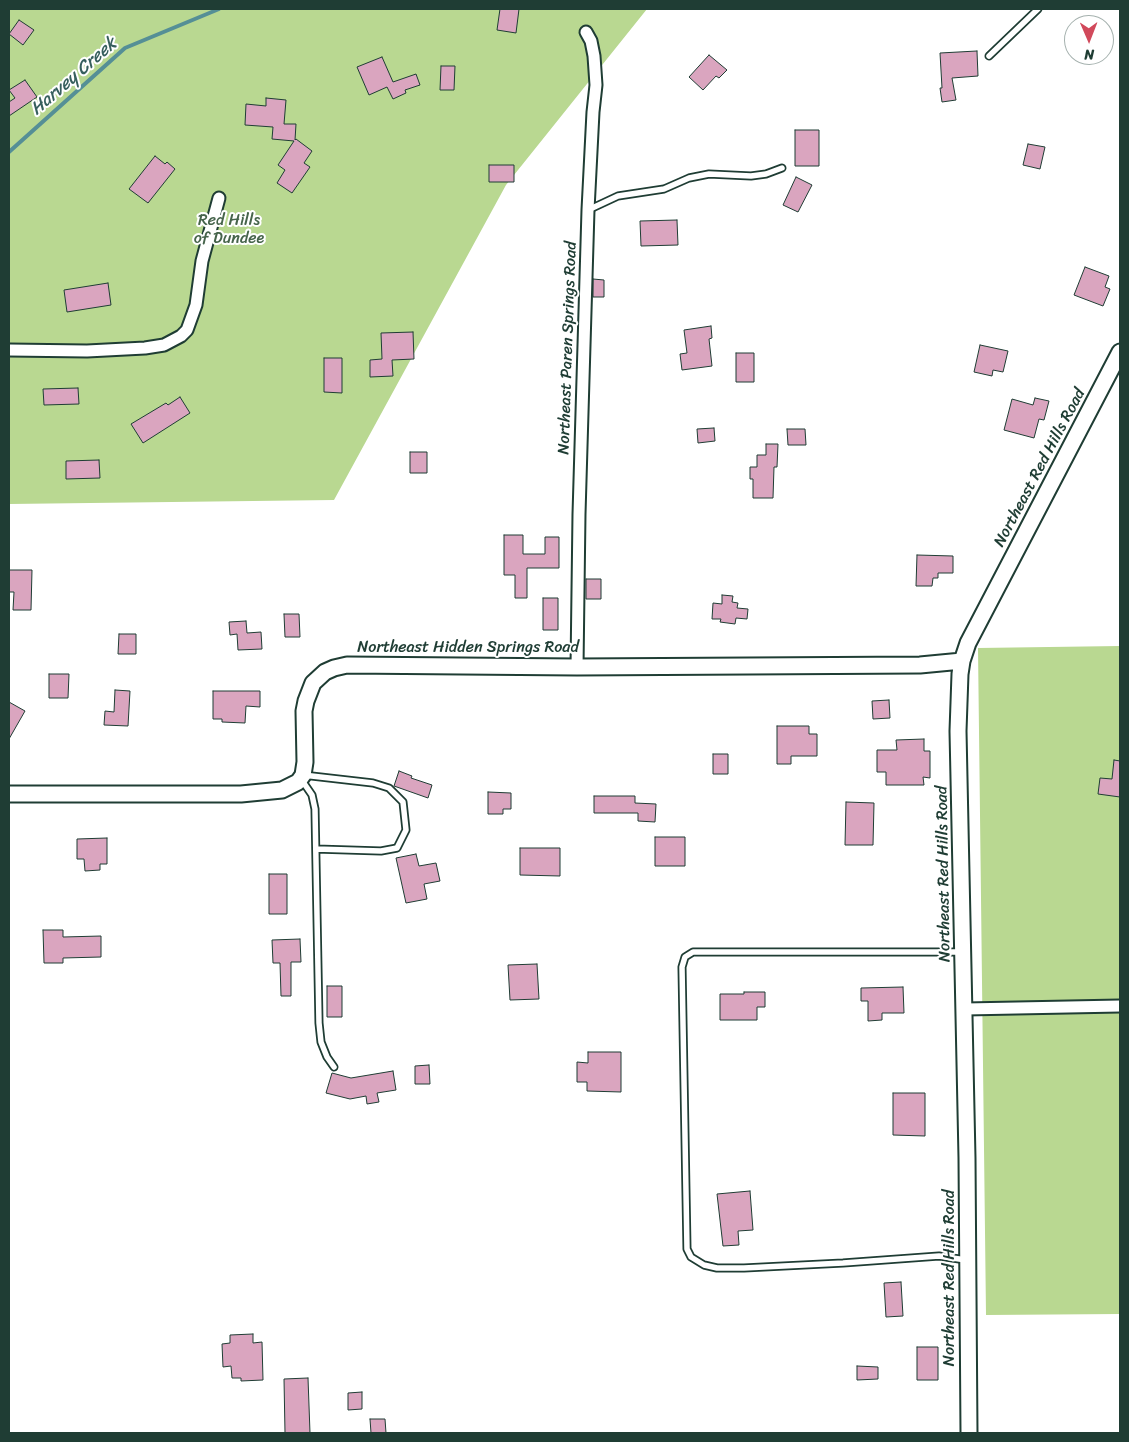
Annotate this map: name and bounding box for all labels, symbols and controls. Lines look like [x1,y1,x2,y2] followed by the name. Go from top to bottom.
[1064,15,1114,65] north arrow
[26,34,122,120] water label: Harvey Creek
[1084,42,1094,67] text: N
[194,211,264,249] park label: Red Hills of Dundee
[555,241,581,455] street label: Northeast Paren Springs Road
[990,386,1090,550] street label: Northeast Red Hills Road
[357,638,579,658] street label: Northeast Hidden Springs Road
[933,786,955,962] street label: Northeast Red Hills Road
[940,1190,960,1366] street label: Northeast Red Hills Road

